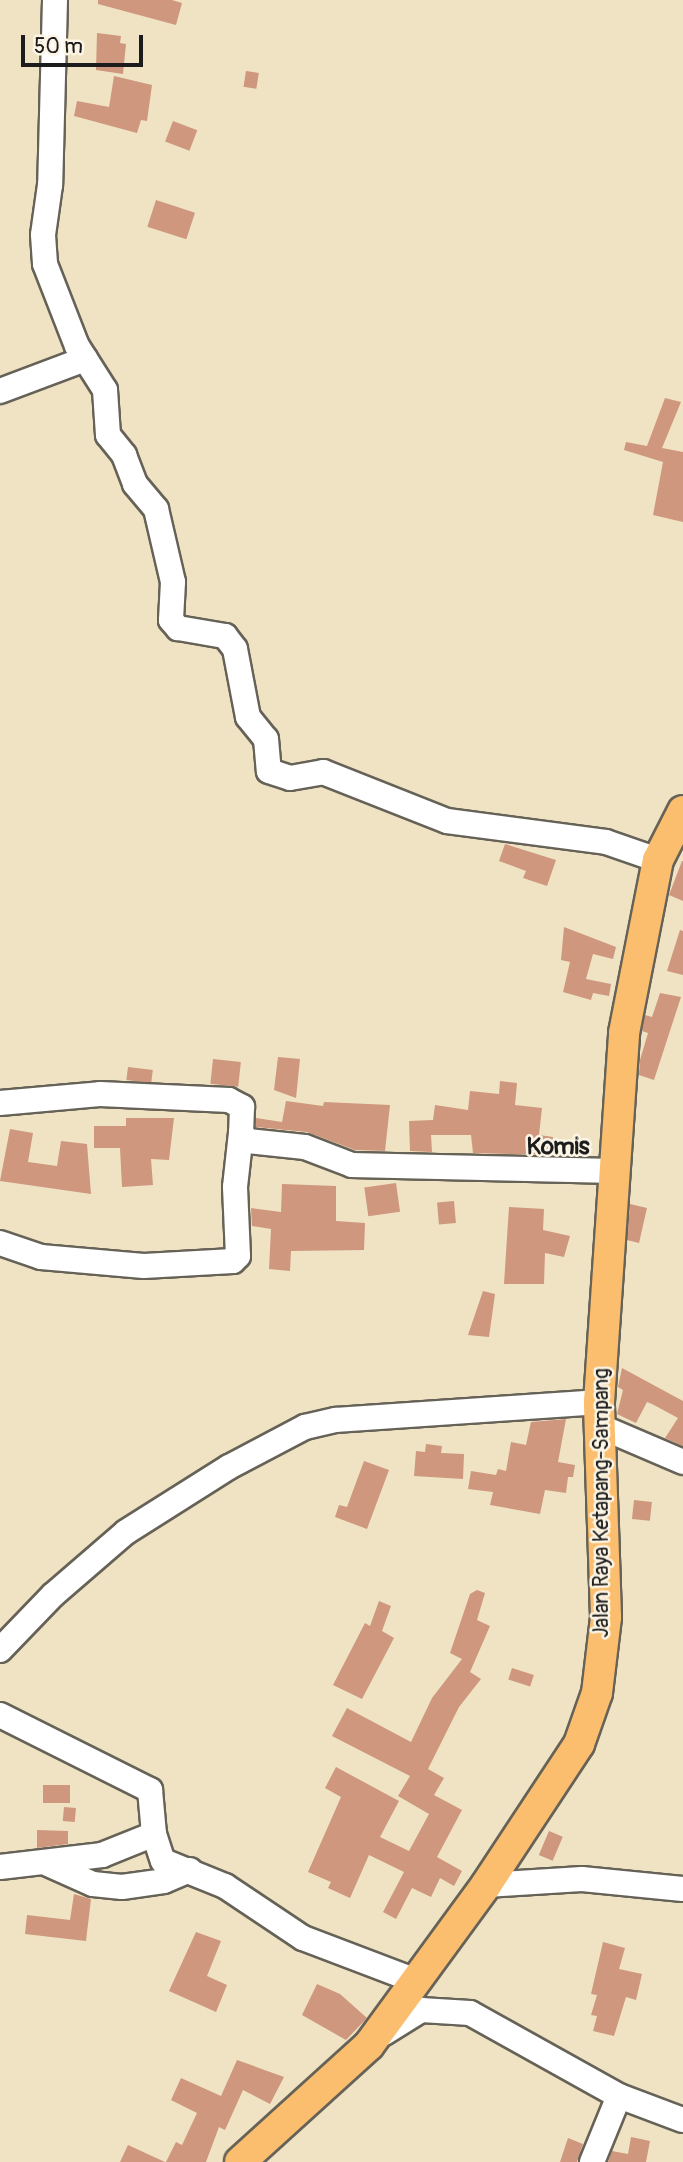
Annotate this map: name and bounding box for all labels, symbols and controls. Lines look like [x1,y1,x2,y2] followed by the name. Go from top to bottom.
[24,21,147,65] scale bar
[34,33,83,60] text: 50 m
[527,1133,589,1161] district label: Komis
[589,1368,615,1638] street label: Jalan Raya Ketapang-Sampang

